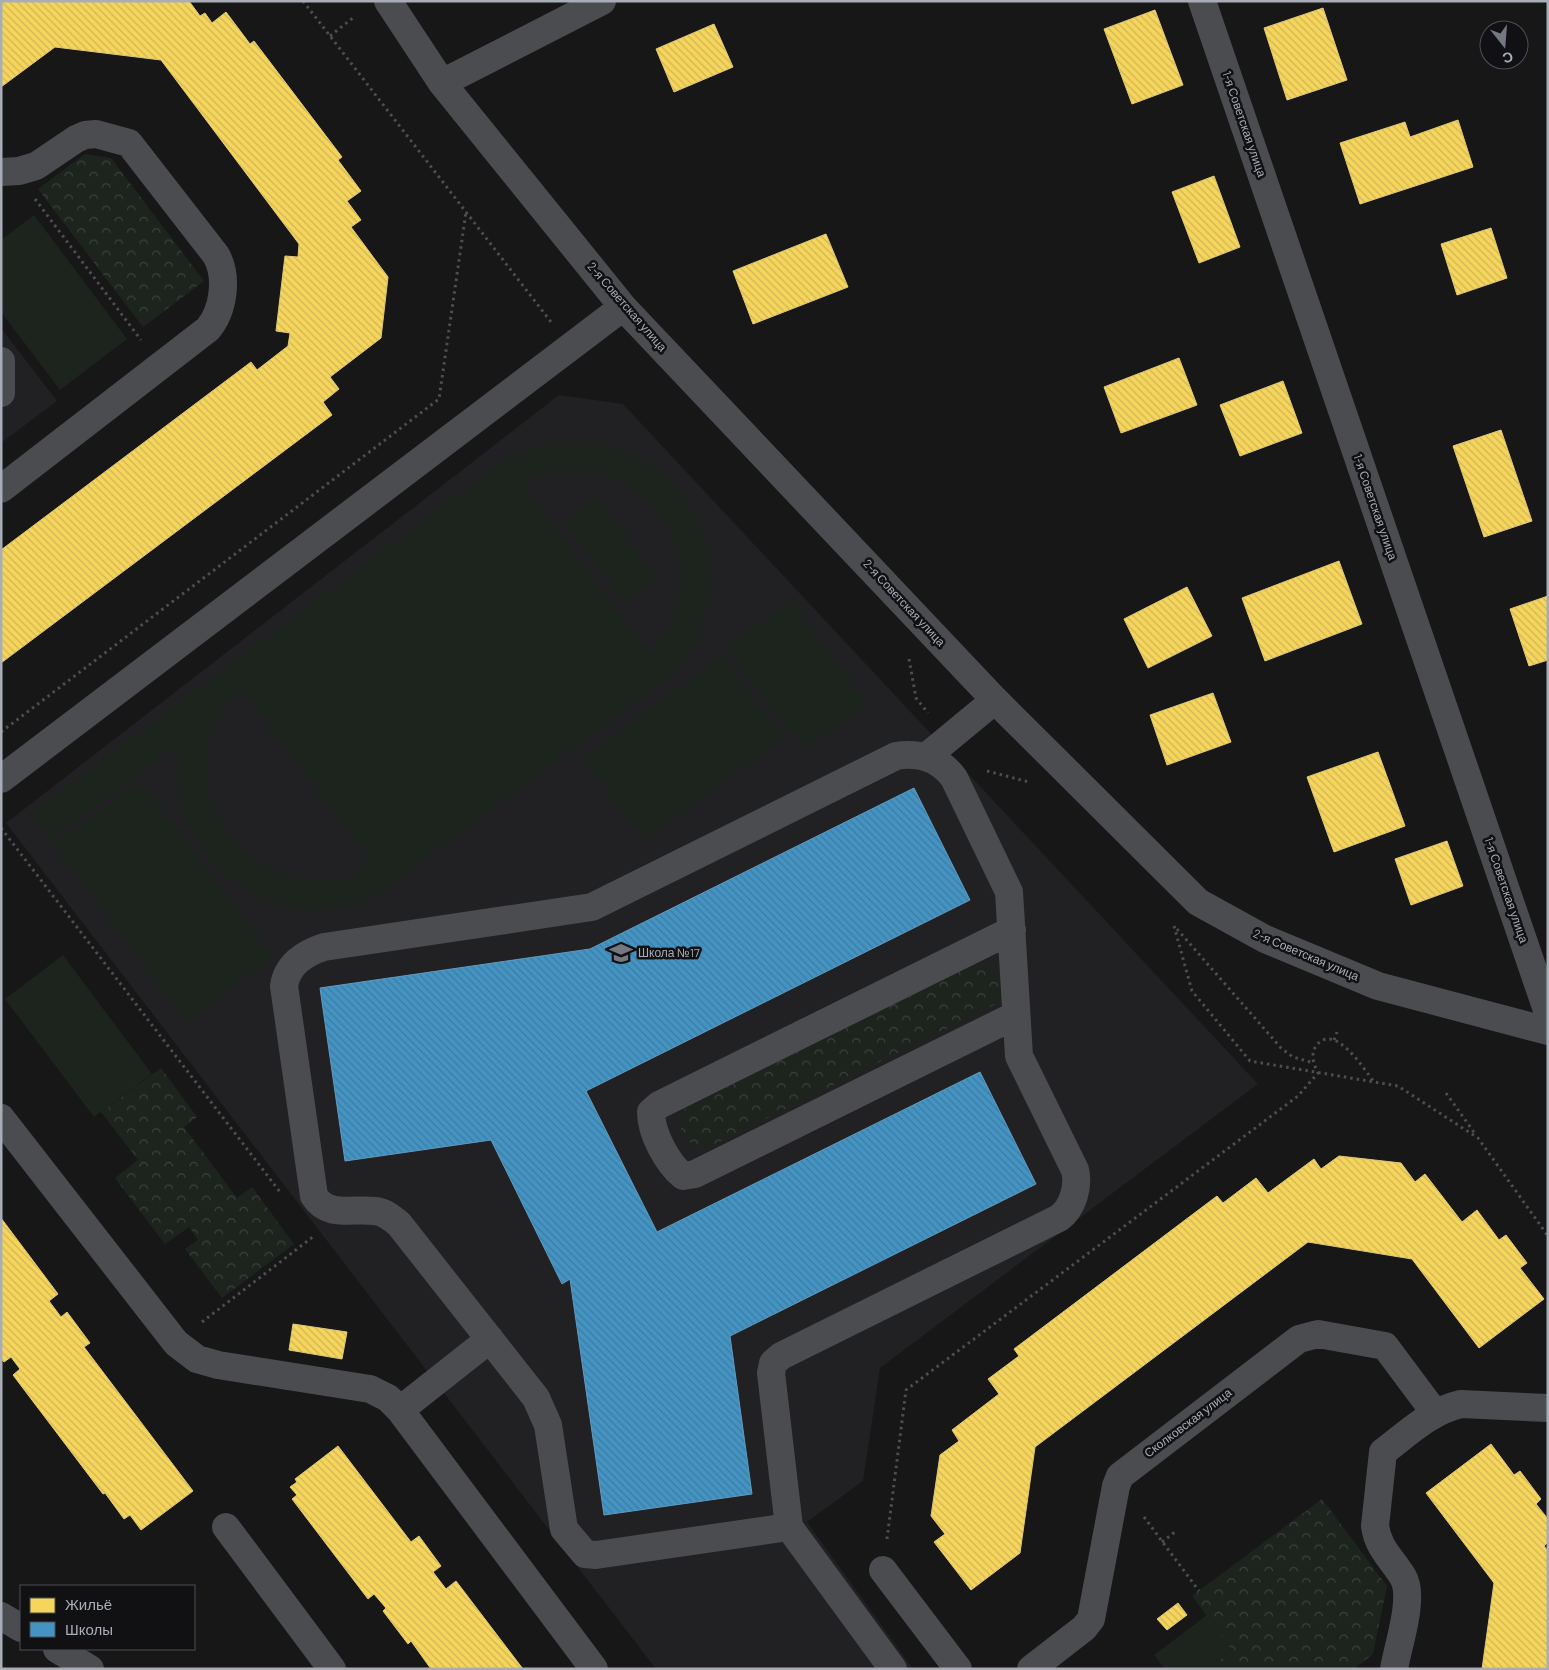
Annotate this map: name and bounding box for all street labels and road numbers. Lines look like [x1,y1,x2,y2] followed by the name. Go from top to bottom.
[1219,69,1270,179] street label: 1-я Советская улица
[585,259,670,355] street label: 2-я Советская улица
[1350,452,1401,562] street label: 1-я Советская улица
[860,556,949,649] street label: 2-я Советская улица
[1481,835,1532,945] street label: 1-я Советская улица
[1251,925,1362,984] street label: 2-я Советская улица
[1141,1385,1235,1460] street label: Сколковская улица

